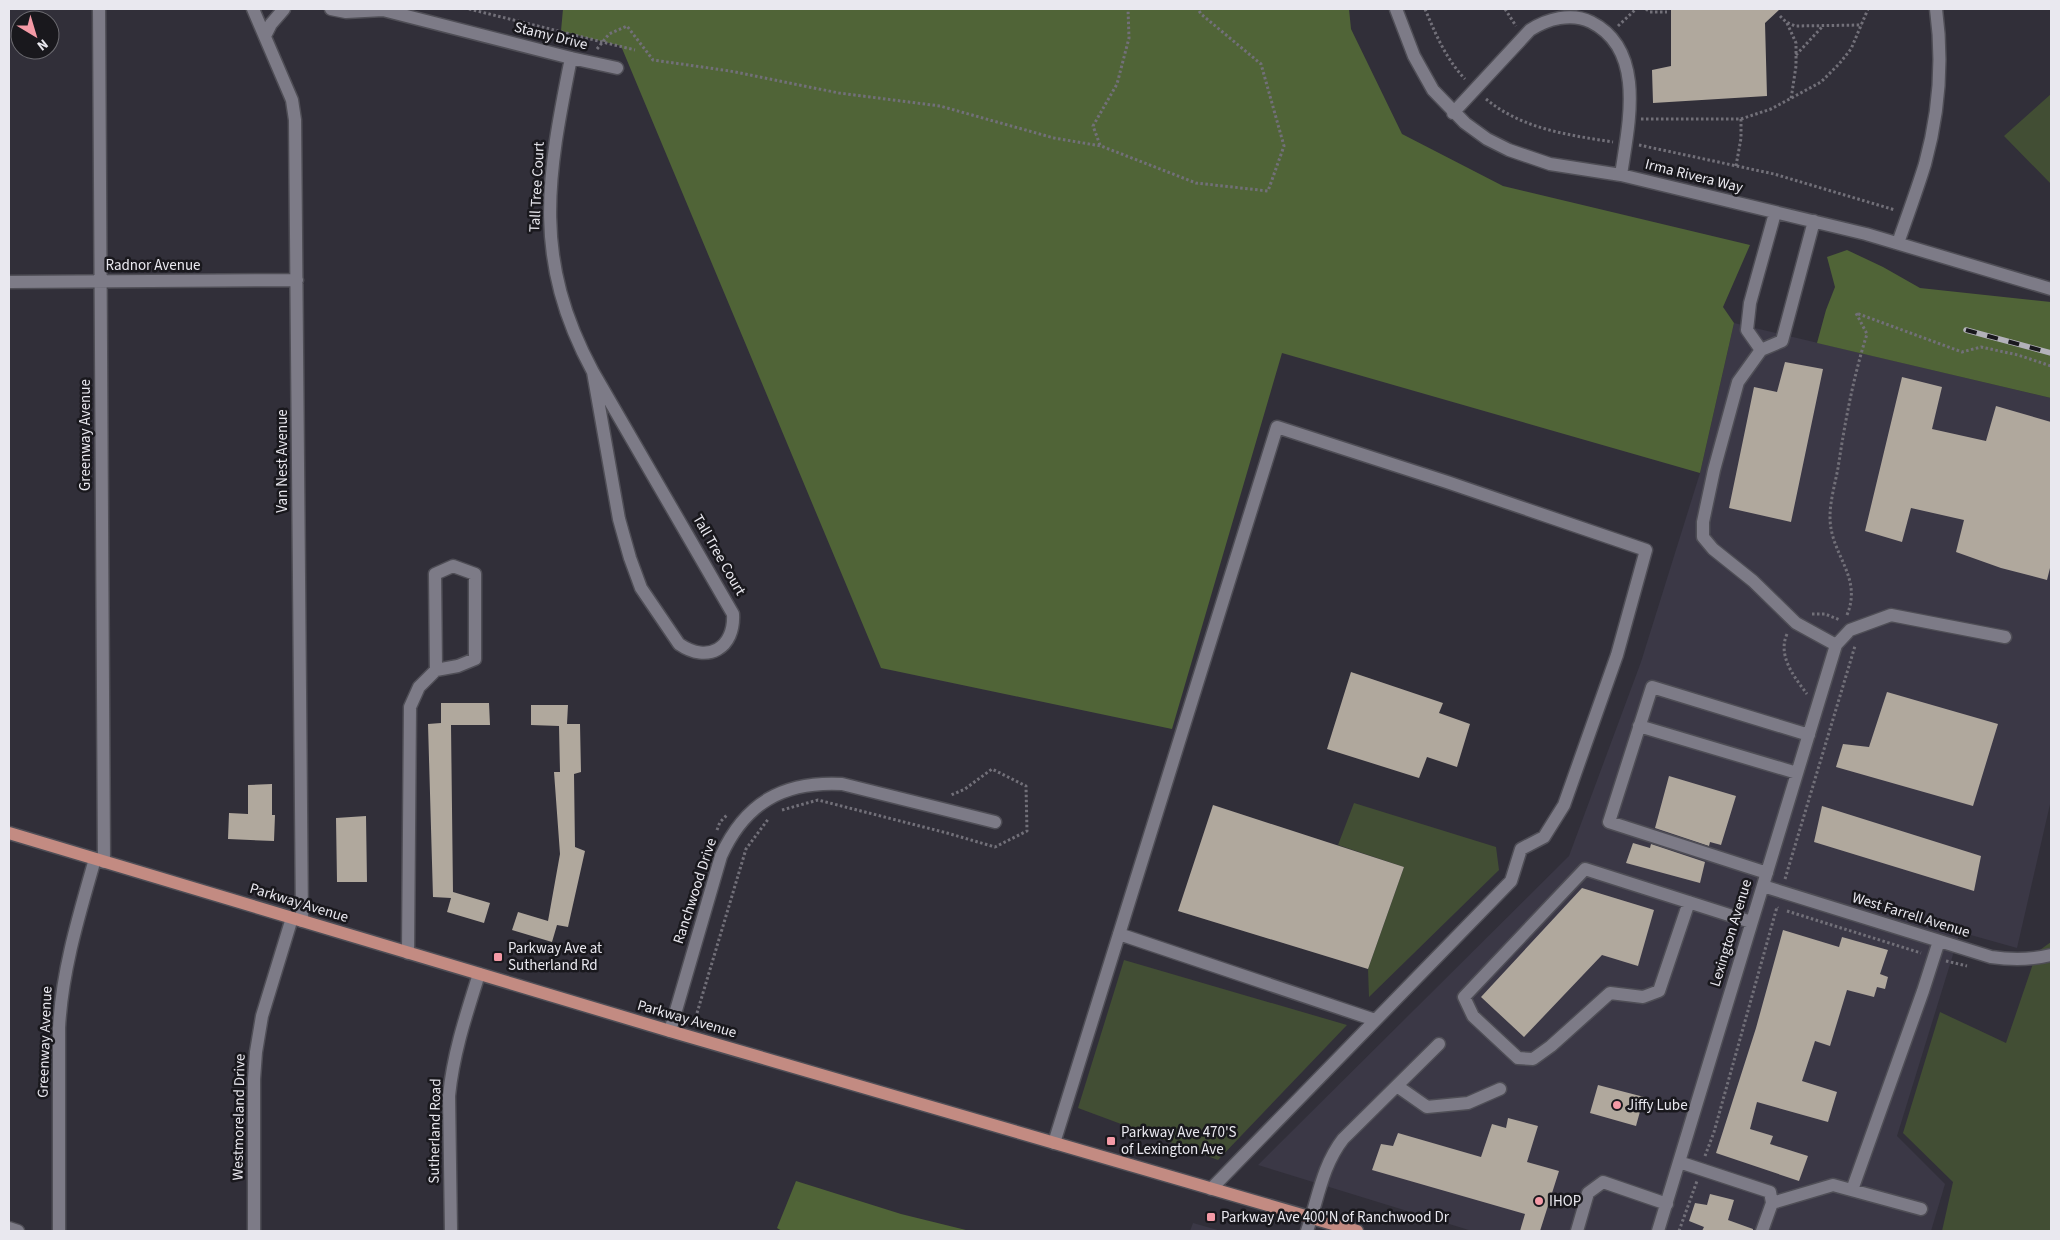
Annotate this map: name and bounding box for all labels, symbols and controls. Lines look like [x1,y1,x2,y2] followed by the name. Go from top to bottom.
[10,10,60,60] north arrow
[512,17,590,55] street label: Stamy Drive
[33,34,52,55] text: N
[524,141,550,233] street label: Tall Tree Court
[1643,154,1745,198] street label: Irma Rivera Way
[105,255,201,276] street label: Radnor Avenue
[75,379,96,491] street label: Greenway Avenue
[272,409,293,513] street label: Van Nest Avenue
[687,511,751,599] street label: Tall Tree Court
[668,835,722,947] street label: Ranchwood Drive
[1705,877,1757,989] street label: Lexington Avenue
[247,878,351,928] street label: Parkway Avenue
[1849,887,1973,943] street label: West Farrell Avenue
[508,938,602,976] place label: Parkway Ave at Sutherland Rd
[492,951,504,963] marker: Parkway Ave at Sutherland Rd
[33,986,57,1098] street label: Greenway Avenue
[635,995,739,1043] street label: Parkway Avenue
[227,1053,251,1181] street label: Westmoreland Drive
[424,1078,446,1184] street label: Sutherland Road
[1627,1095,1688,1116] place label: Jiffy Lube
[1611,1099,1623,1111] marker: Jiffy Lube
[1121,1122,1237,1160] place label: Parkway Ave 470'S of Lexington Ave
[1105,1135,1117,1147] marker: Parkway Ave 470'S of Lexington Ave
[1549,1191,1581,1212] place label: IHOP
[1533,1195,1545,1207] marker: IHOP
[1221,1207,1450,1228] place label: Parkway Ave 400'N of Ranchwood Dr
[1205,1211,1217,1223] marker: Parkway Ave 400'N of Ranchwood Dr

